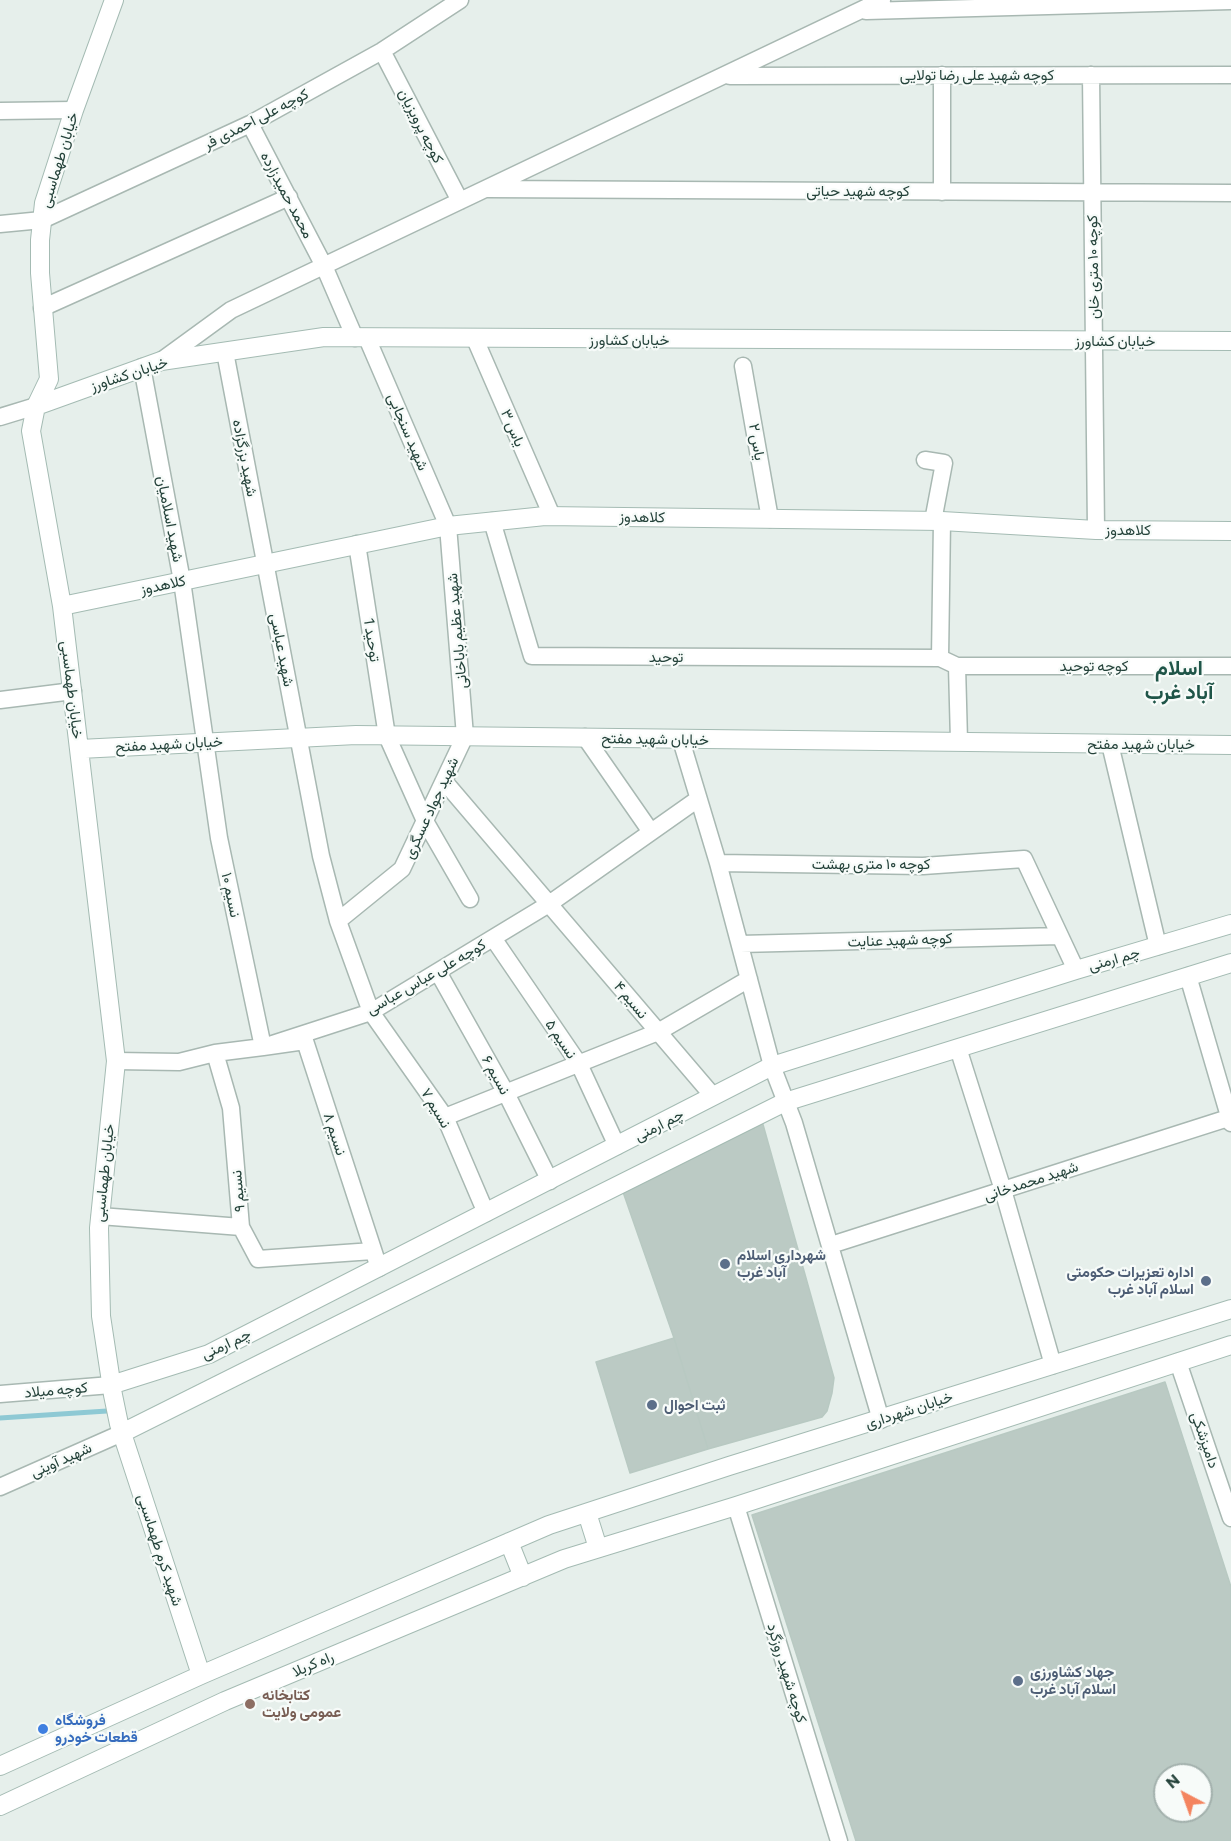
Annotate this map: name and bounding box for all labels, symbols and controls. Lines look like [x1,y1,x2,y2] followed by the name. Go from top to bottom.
[900,66,1054,84] street label: کوچه شهید علی رضا تولایی
[200,85,312,153] street label: کوچه علی احمدی فر
[395,86,447,166] street label: کوچه پرویزیان
[36,110,82,210] street label: خیابان طهماسبی
[257,149,317,241] street label: محمد حمیدزارده
[806,182,910,200] street label: کوچه شهید حیاتی
[1083,215,1103,319] street label: کوچه ۱۰ متری خان
[589,331,669,349] street label: خیابان کشاورز
[1075,332,1155,350] street label: خیابان کشاورز
[88,353,170,395] street label: خیابان کشاورز
[384,391,432,473] street label: شهید سنجابی
[497,406,529,450] street label: یاس ۳
[229,418,261,498] street label: شهید بزرگزاده
[745,422,769,462] street label: یاس ۲
[153,474,187,564] street label: شهید اسلامیان
[619,508,665,526] street label: کلاهدوز
[1105,521,1151,539] street label: کلاهدوز
[139,571,187,599] street label: کلاهدوز
[443,572,471,690] street label: شهید عظیم باباخانی
[266,612,298,688] street label: شهید عباسی
[360,617,384,663] street label: توحید 1
[57,640,87,740] street label: خیابان طهماسبی
[649,648,683,666] street label: توحید
[1145,655,1213,705] district label: اسلام آباد غرب
[1060,657,1128,675] street label: کوچه توحید
[601,729,709,749] street label: خیابان شهید مفتح
[115,732,223,756] street label: خیابان شهید مفتح
[1087,735,1195,753] street label: خیابان شهید مفتح
[400,754,462,862] street label: شهید جواد عسگری
[812,855,930,873] street label: کوچه ۱۰ متری بهشت
[217,871,245,919] street label: نسیم ۱۰
[847,929,953,951] street label: کوچه شهید عنایت
[363,935,489,1019] street label: کوچه علی عباس عباسی
[1086,943,1142,975] street label: چم ارمنی
[610,978,652,1022] street label: نسیم ۴
[541,1016,581,1062] street label: نسیم ۵
[478,1052,514,1098] street label: نسیم ۶
[417,1085,455,1131] street label: نسیم ۷
[631,1105,687,1145] street label: چم ارمنی
[320,1110,350,1158] street label: نسیم ۸
[90,1123,118,1223] street label: خیابان طهماسبی
[981,1157,1081,1205] street label: شهید محمدخانی
[227,1169,249,1213] street label: نسیم ۹
[737,1246,826,1281] place label: شهرداری اسلام آباد غرب
[718,1257,732,1271] marker: شهرداری اسلام آباد غرب
[1067,1263,1194,1298] place label: اداره تعزیرات حکومتی اسلام آباد غرب
[1199,1274,1213,1288] marker: اداره تعزیرات حکومتی اسلام آباد غرب
[198,1325,254,1363] street label: چم ارمنی
[23,1378,89,1402] street label: کوچه میلاد
[863,1387,955,1433] street label: خیابان شهرداری
[664,1396,726,1414] place label: ثبت احوال
[645,1398,659,1412] marker: ثبت احوال
[1187,1409,1223,1471] street label: دامپزشکی
[28,1439,94,1481] street label: شهید آوینی
[133,1492,187,1608] street label: شهید کرم طهماسبی
[763,1621,811,1725] street label: کوچه شهید روزگرد
[290,1647,336,1681] street label: راه کربلا
[1030,1663,1116,1698] place label: جهاد کشاورزی اسلام آباد غرب
[1011,1674,1025,1688] marker: جهاد کشاورزی اسلام آباد غرب
[262,1686,341,1721] place label: کتابخانه عمومی ولایت
[243,1697,257,1711] marker: کتابخانه عمومی ولایت
[55,1711,138,1746] place label: فروشگاه قطعات خودرو
[36,1722,50,1736] marker: فروشگاه قطعات خودرو
[1153,1763,1213,1823] north arrow
[1161,1769,1183,1792] text: N

